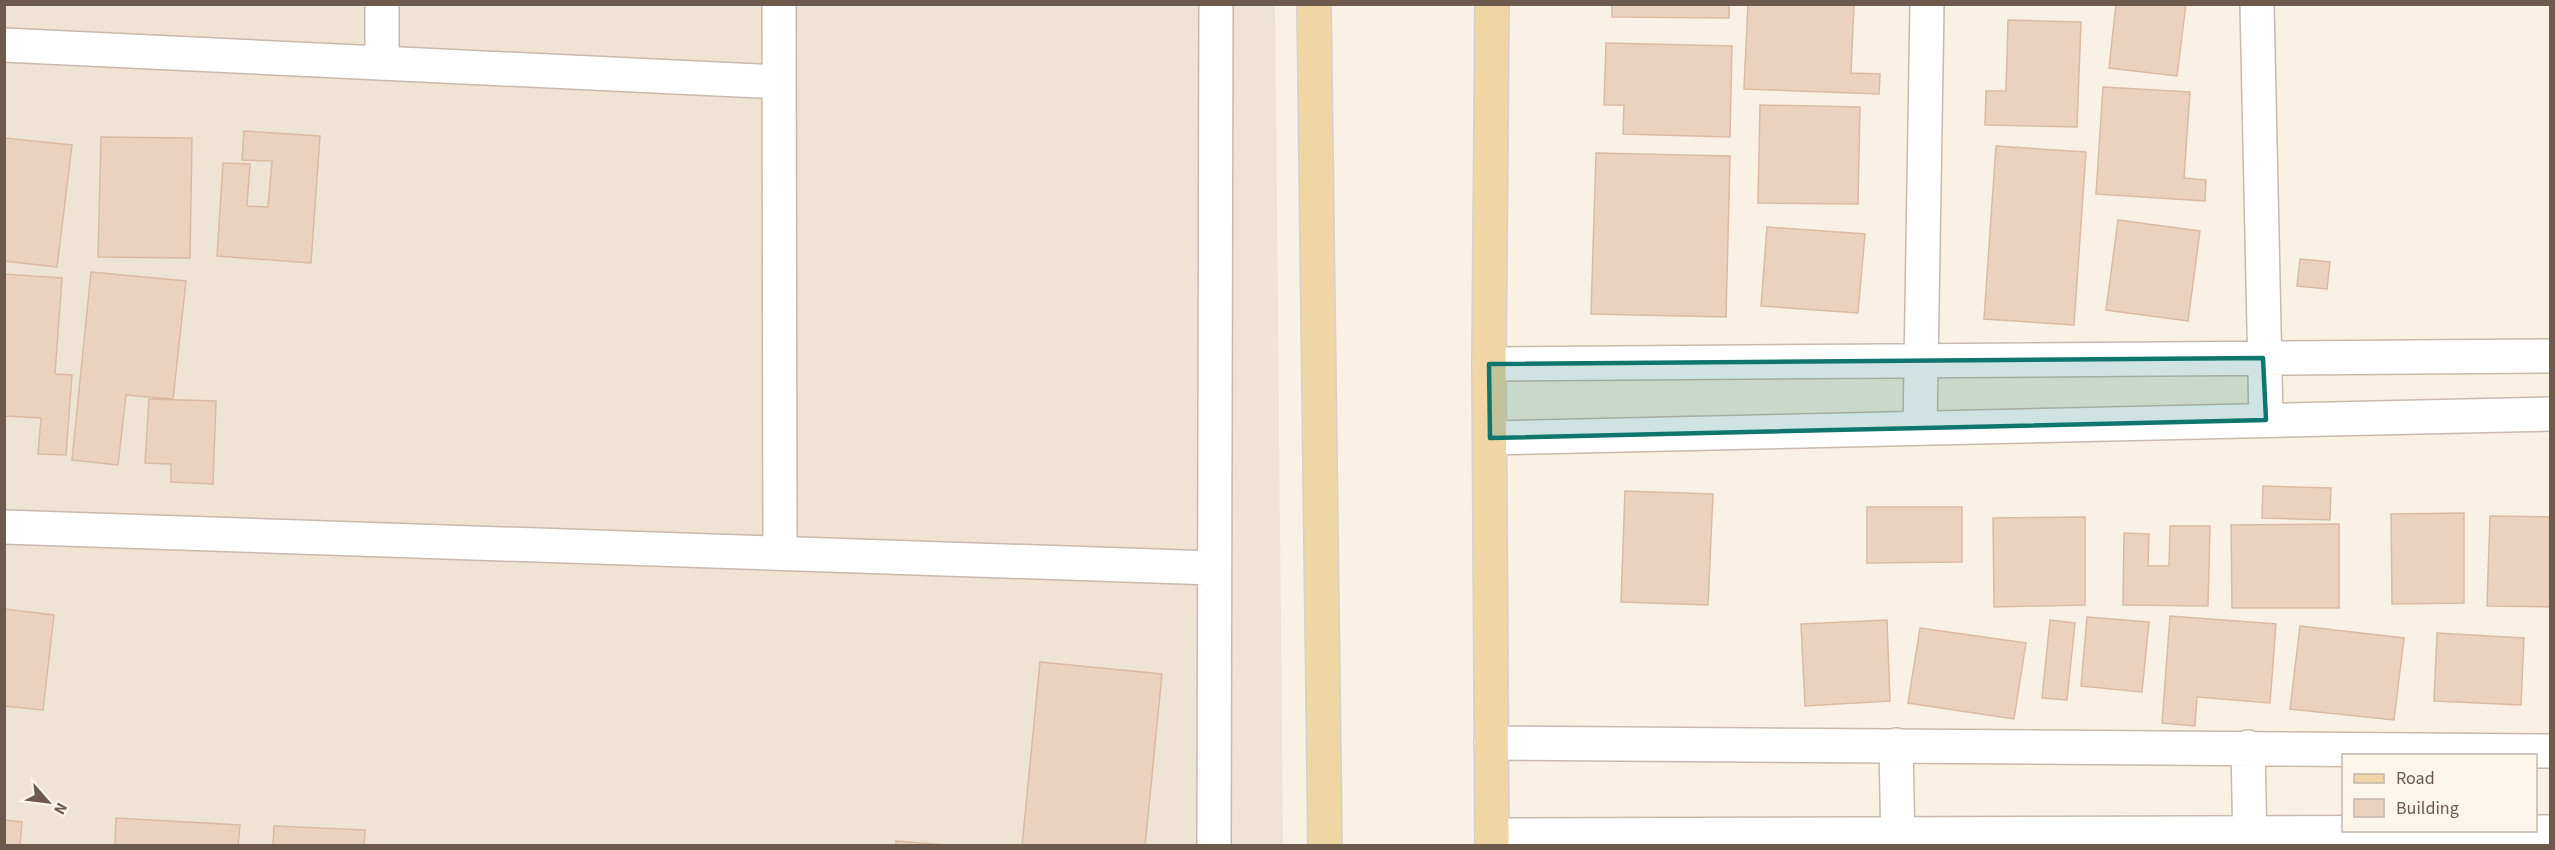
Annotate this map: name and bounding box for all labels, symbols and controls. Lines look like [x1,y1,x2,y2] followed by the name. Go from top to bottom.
[2342,754,2537,832] legend
[2396,766,2435,791] text: Road
[18,772,78,832] north arrow
[2396,796,2459,821] text: Building
[48,799,73,818] text: N

